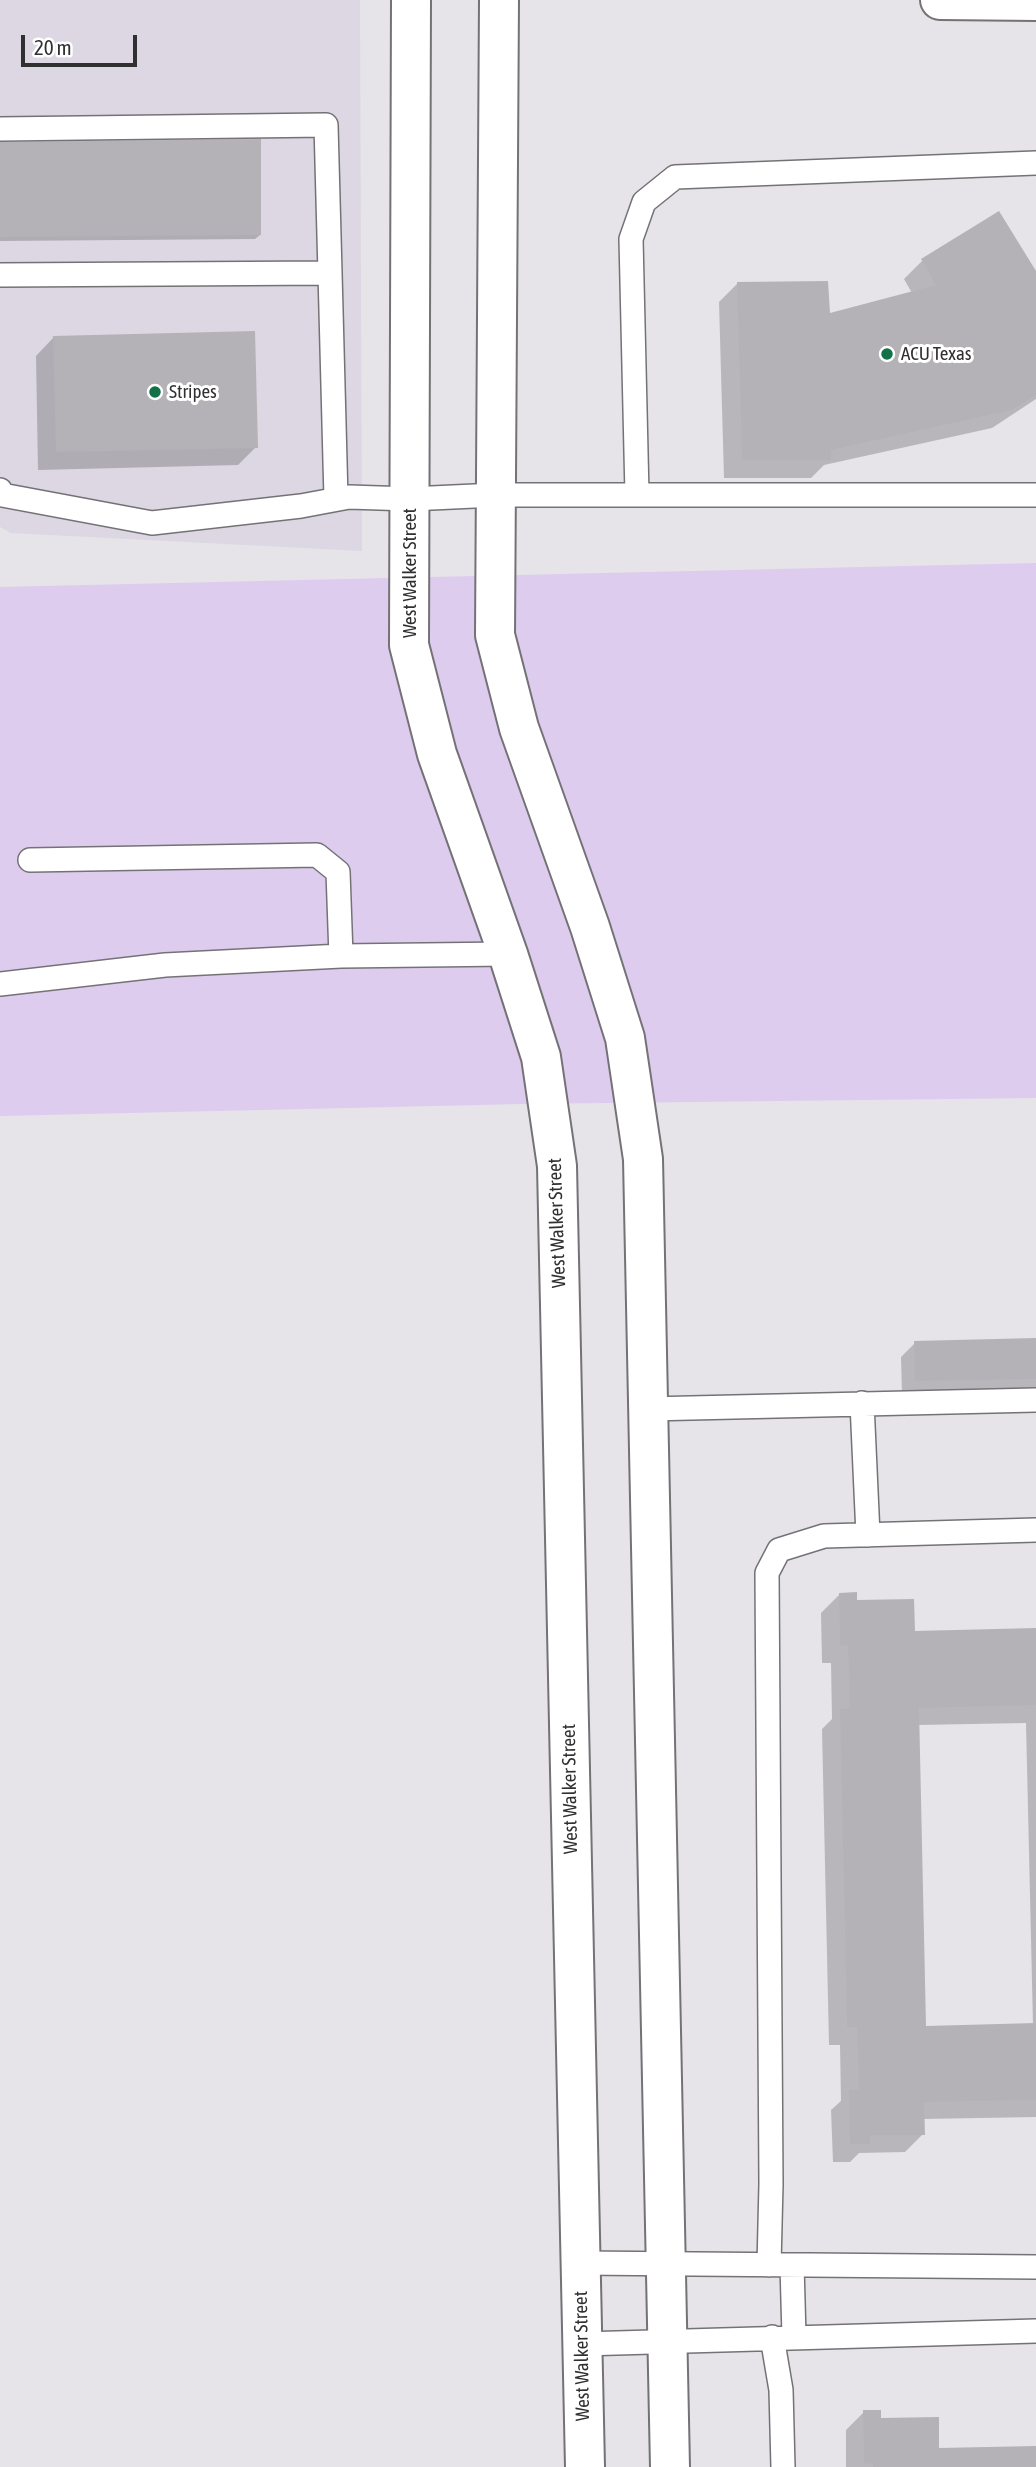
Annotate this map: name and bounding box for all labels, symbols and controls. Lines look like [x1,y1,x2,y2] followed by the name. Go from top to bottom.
[24,21,140,65] scale bar
[34,35,72,59] text: 20 m
[901,343,972,365] place label: ACU Texas
[879,346,895,362] marker: ACU Texas
[169,381,217,403] place label: Stripes
[147,384,163,400] marker: Stripes
[399,508,421,638] street label: West Walker Street
[543,1158,571,1288] street label: West Walker Street
[557,1724,583,1854] street label: West Walker Street
[569,2291,595,2421] street label: West Walker Street

